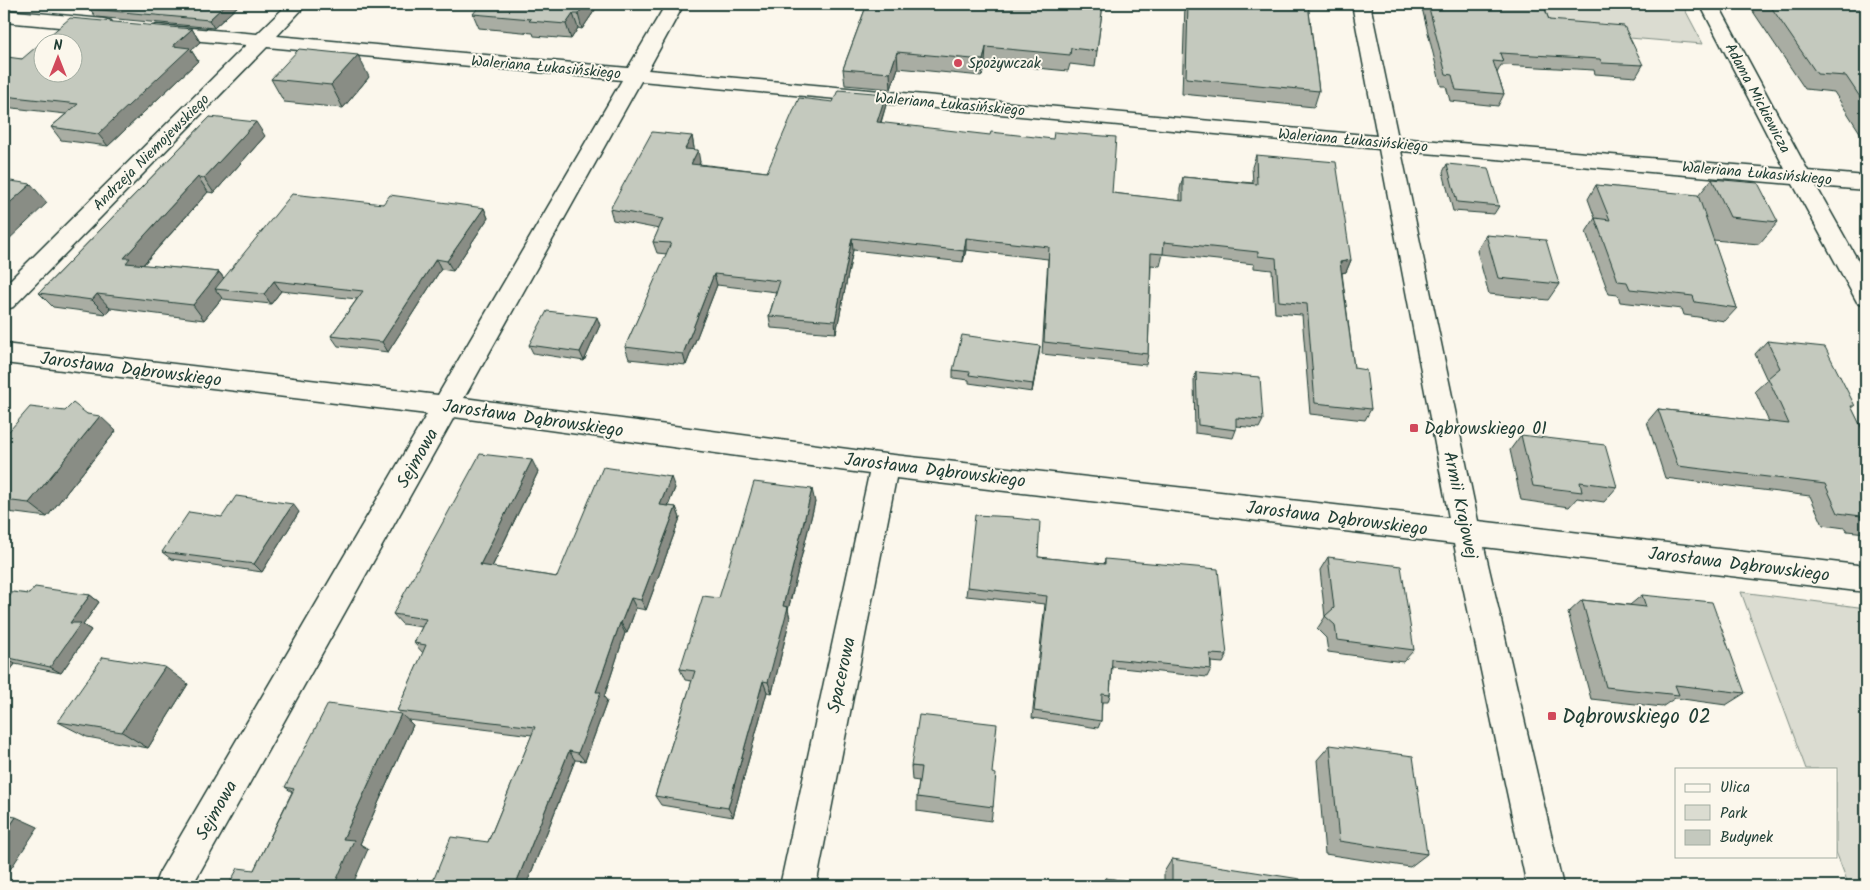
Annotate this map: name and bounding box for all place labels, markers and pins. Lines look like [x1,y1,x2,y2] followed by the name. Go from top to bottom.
[968,52,1042,76] place label: Spożywczak
[952,57,964,69] marker: Spożywczak
[1424,415,1547,444] place label: Dąbrowskiego 01
[1408,422,1420,434] marker: Dąbrowskiego 01
[1562,701,1711,734] place label: Dąbrowskiego 02
[1546,710,1558,722] marker: Dąbrowskiego 02

